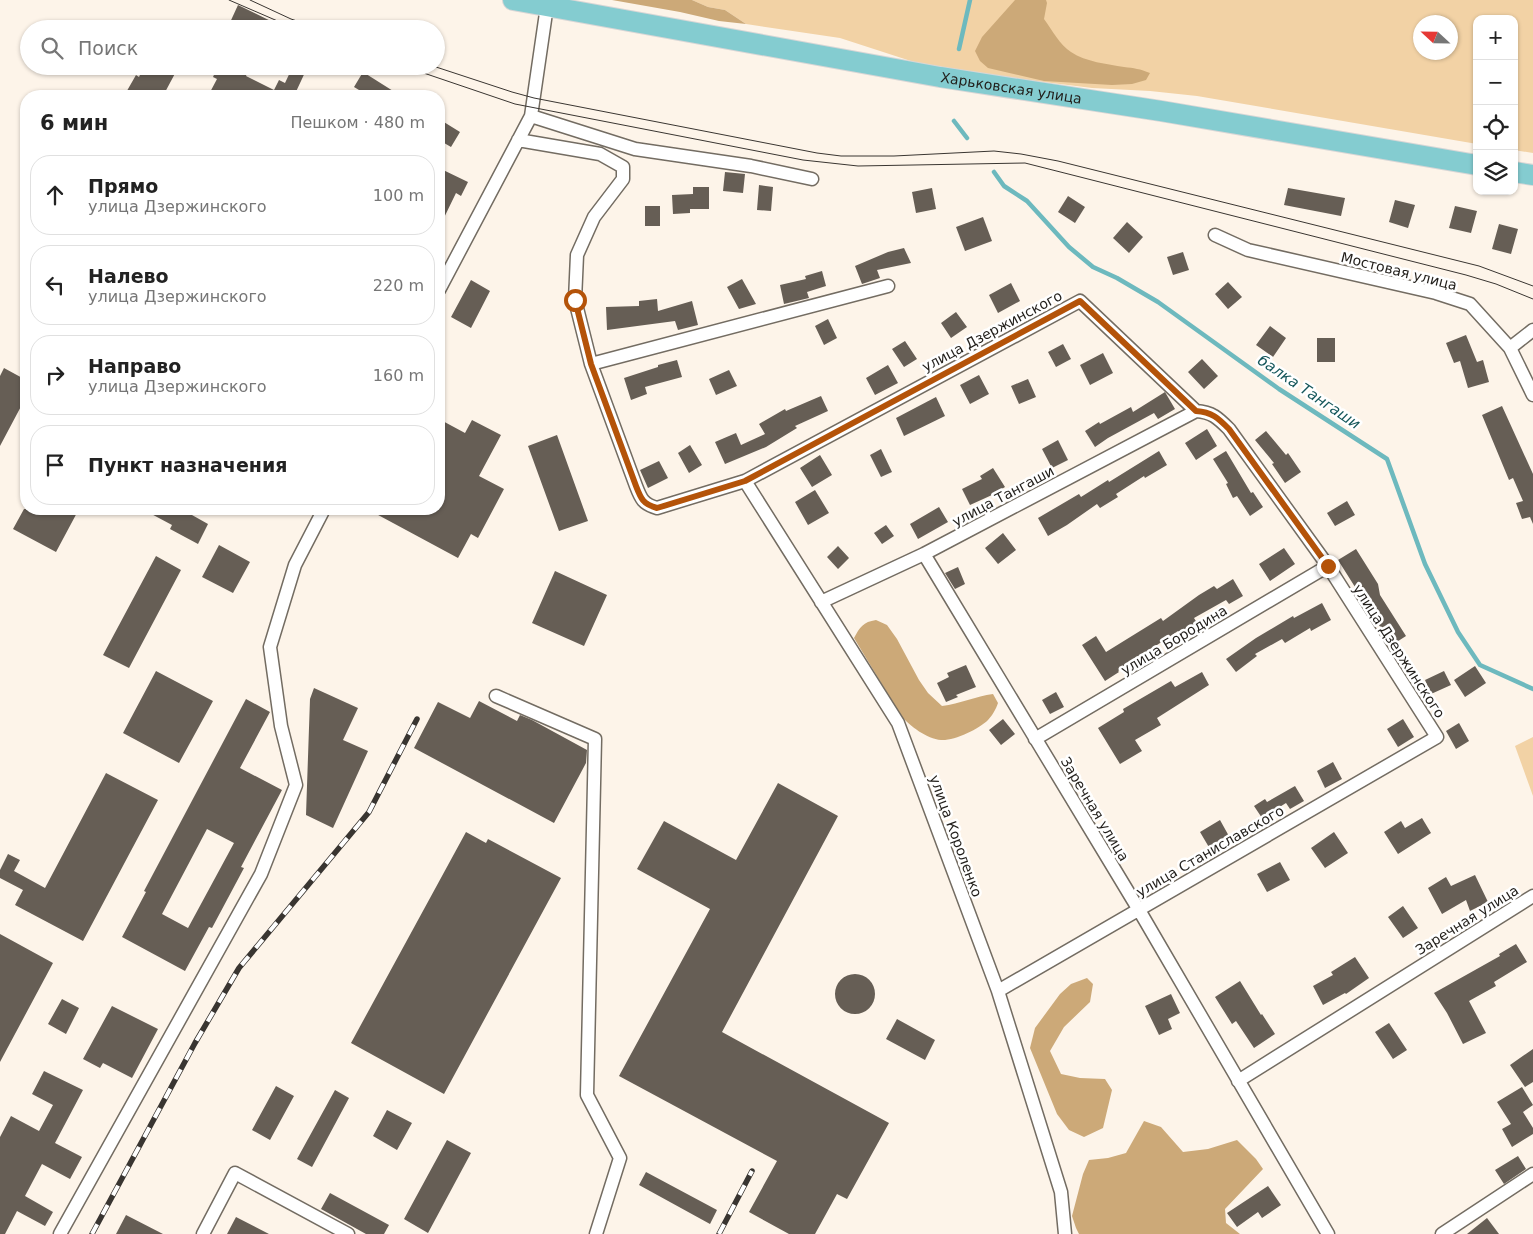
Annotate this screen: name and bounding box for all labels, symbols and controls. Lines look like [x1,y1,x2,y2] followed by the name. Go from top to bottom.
[1413,15,1458,60] north arrow
[1473,15,1518,195] map controls
[1473,15,1518,60] button: +
[20,20,445,75] search box
[38,34,66,62] icon: search
[78,37,138,59] text: Поиск
[1473,60,1518,105] button: −
[939,69,1083,107] street label: Харьковская улица
[1473,105,1518,150] button: locate
[40,111,108,135] text: 6 мин
[290,113,425,132] text: Пешком · 480 m
[1473,150,1518,195] button: layers
[88,175,158,197] text: Прямо
[41,181,69,209] icon: ahead
[373,186,424,205] text: 100 m
[88,197,267,216] text: улица Дзержинского
[1339,249,1459,293] street label: Мостовая улица
[88,265,169,287] text: Налево
[41,271,69,299] icon: left
[373,276,424,295] text: 220 m
[88,287,267,306] text: улица Дзержинского
[919,287,1065,375] street label: улица Дзержинского
[564,289,587,312] route start
[1254,351,1364,433] water label: балка Тангаши
[88,355,181,377] text: Направо
[41,361,69,389] icon: right
[373,366,424,385] text: 160 m
[88,377,267,396] text: улица Дзержинского
[41,451,69,479] icon: arrive
[88,454,287,476] text: Пункт назначения
[949,462,1057,530] street label: улица Тангаши
[1317,555,1340,578] route end
[1350,581,1448,721] street label: улица Дзержинского
[1118,602,1230,678] street label: улица Бородина
[1058,754,1132,864] street label: Заречная улица
[926,773,986,899] street label: улица Короленко
[1133,802,1287,900] street label: улица Станиславского
[1413,882,1521,958] street label: Заречная улица

